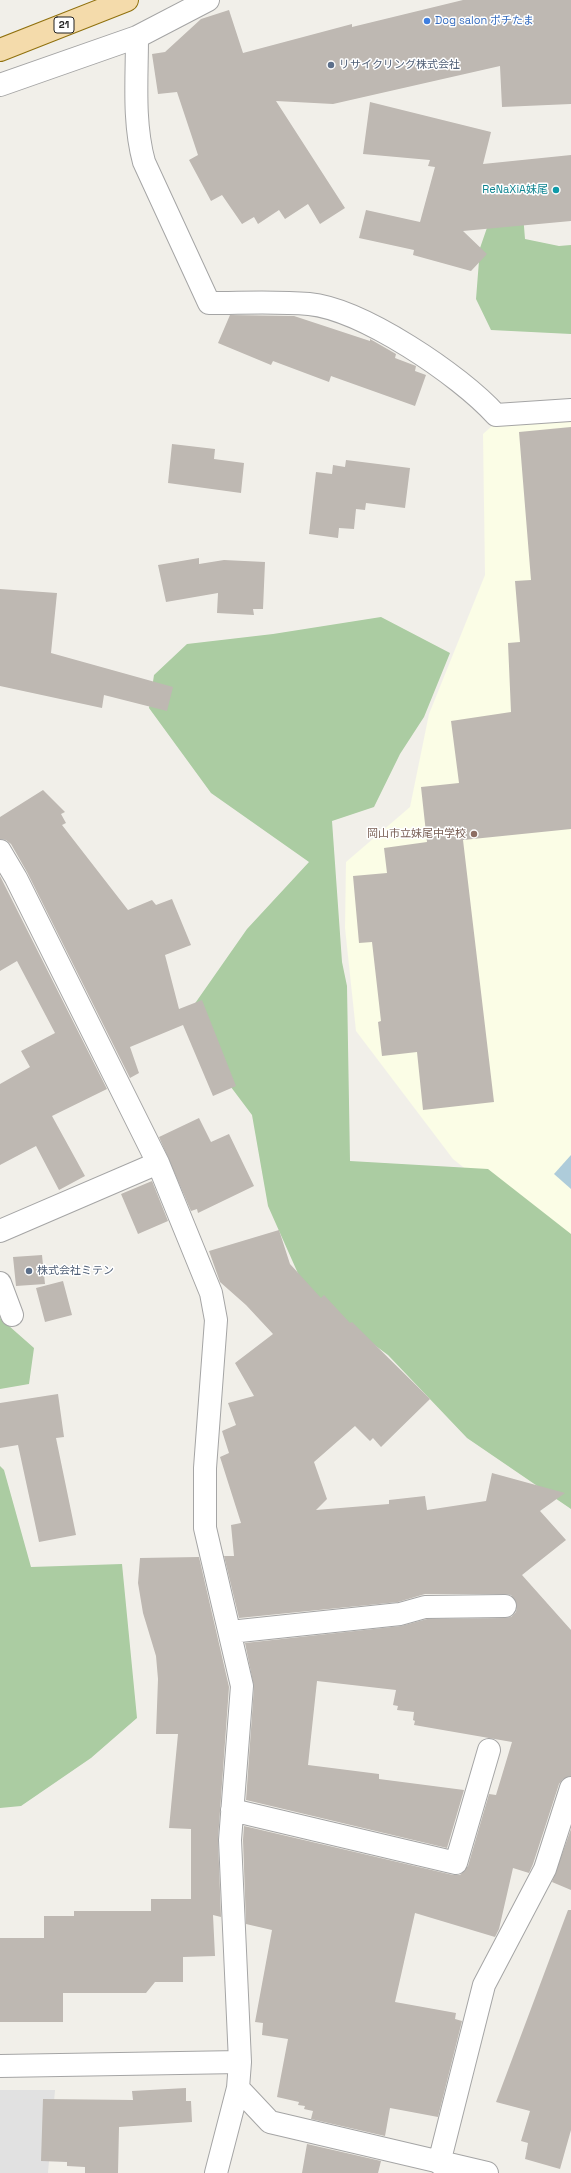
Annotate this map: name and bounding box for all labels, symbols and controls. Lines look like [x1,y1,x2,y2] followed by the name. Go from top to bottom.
[435,14,534,28] place label: Dog salon ポチたま
[422,16,432,26] marker: Dog salon ポチたま
[54,17,74,33] road number: 21
[339,58,460,72] place label: リサイクリング株式会社
[326,60,336,70] marker: リサイクリング株式会社
[482,183,548,197] place label: ReNaXiA妹尾
[551,185,561,195] marker: ReNaXiA妹尾
[367,827,466,841] place label: 岡山市立妹尾中学校
[469,829,479,839] marker: 岡山市立妹尾中学校
[37,1264,114,1278] place label: 株式会社ミテン
[24,1266,34,1276] marker: 株式会社ミテン

